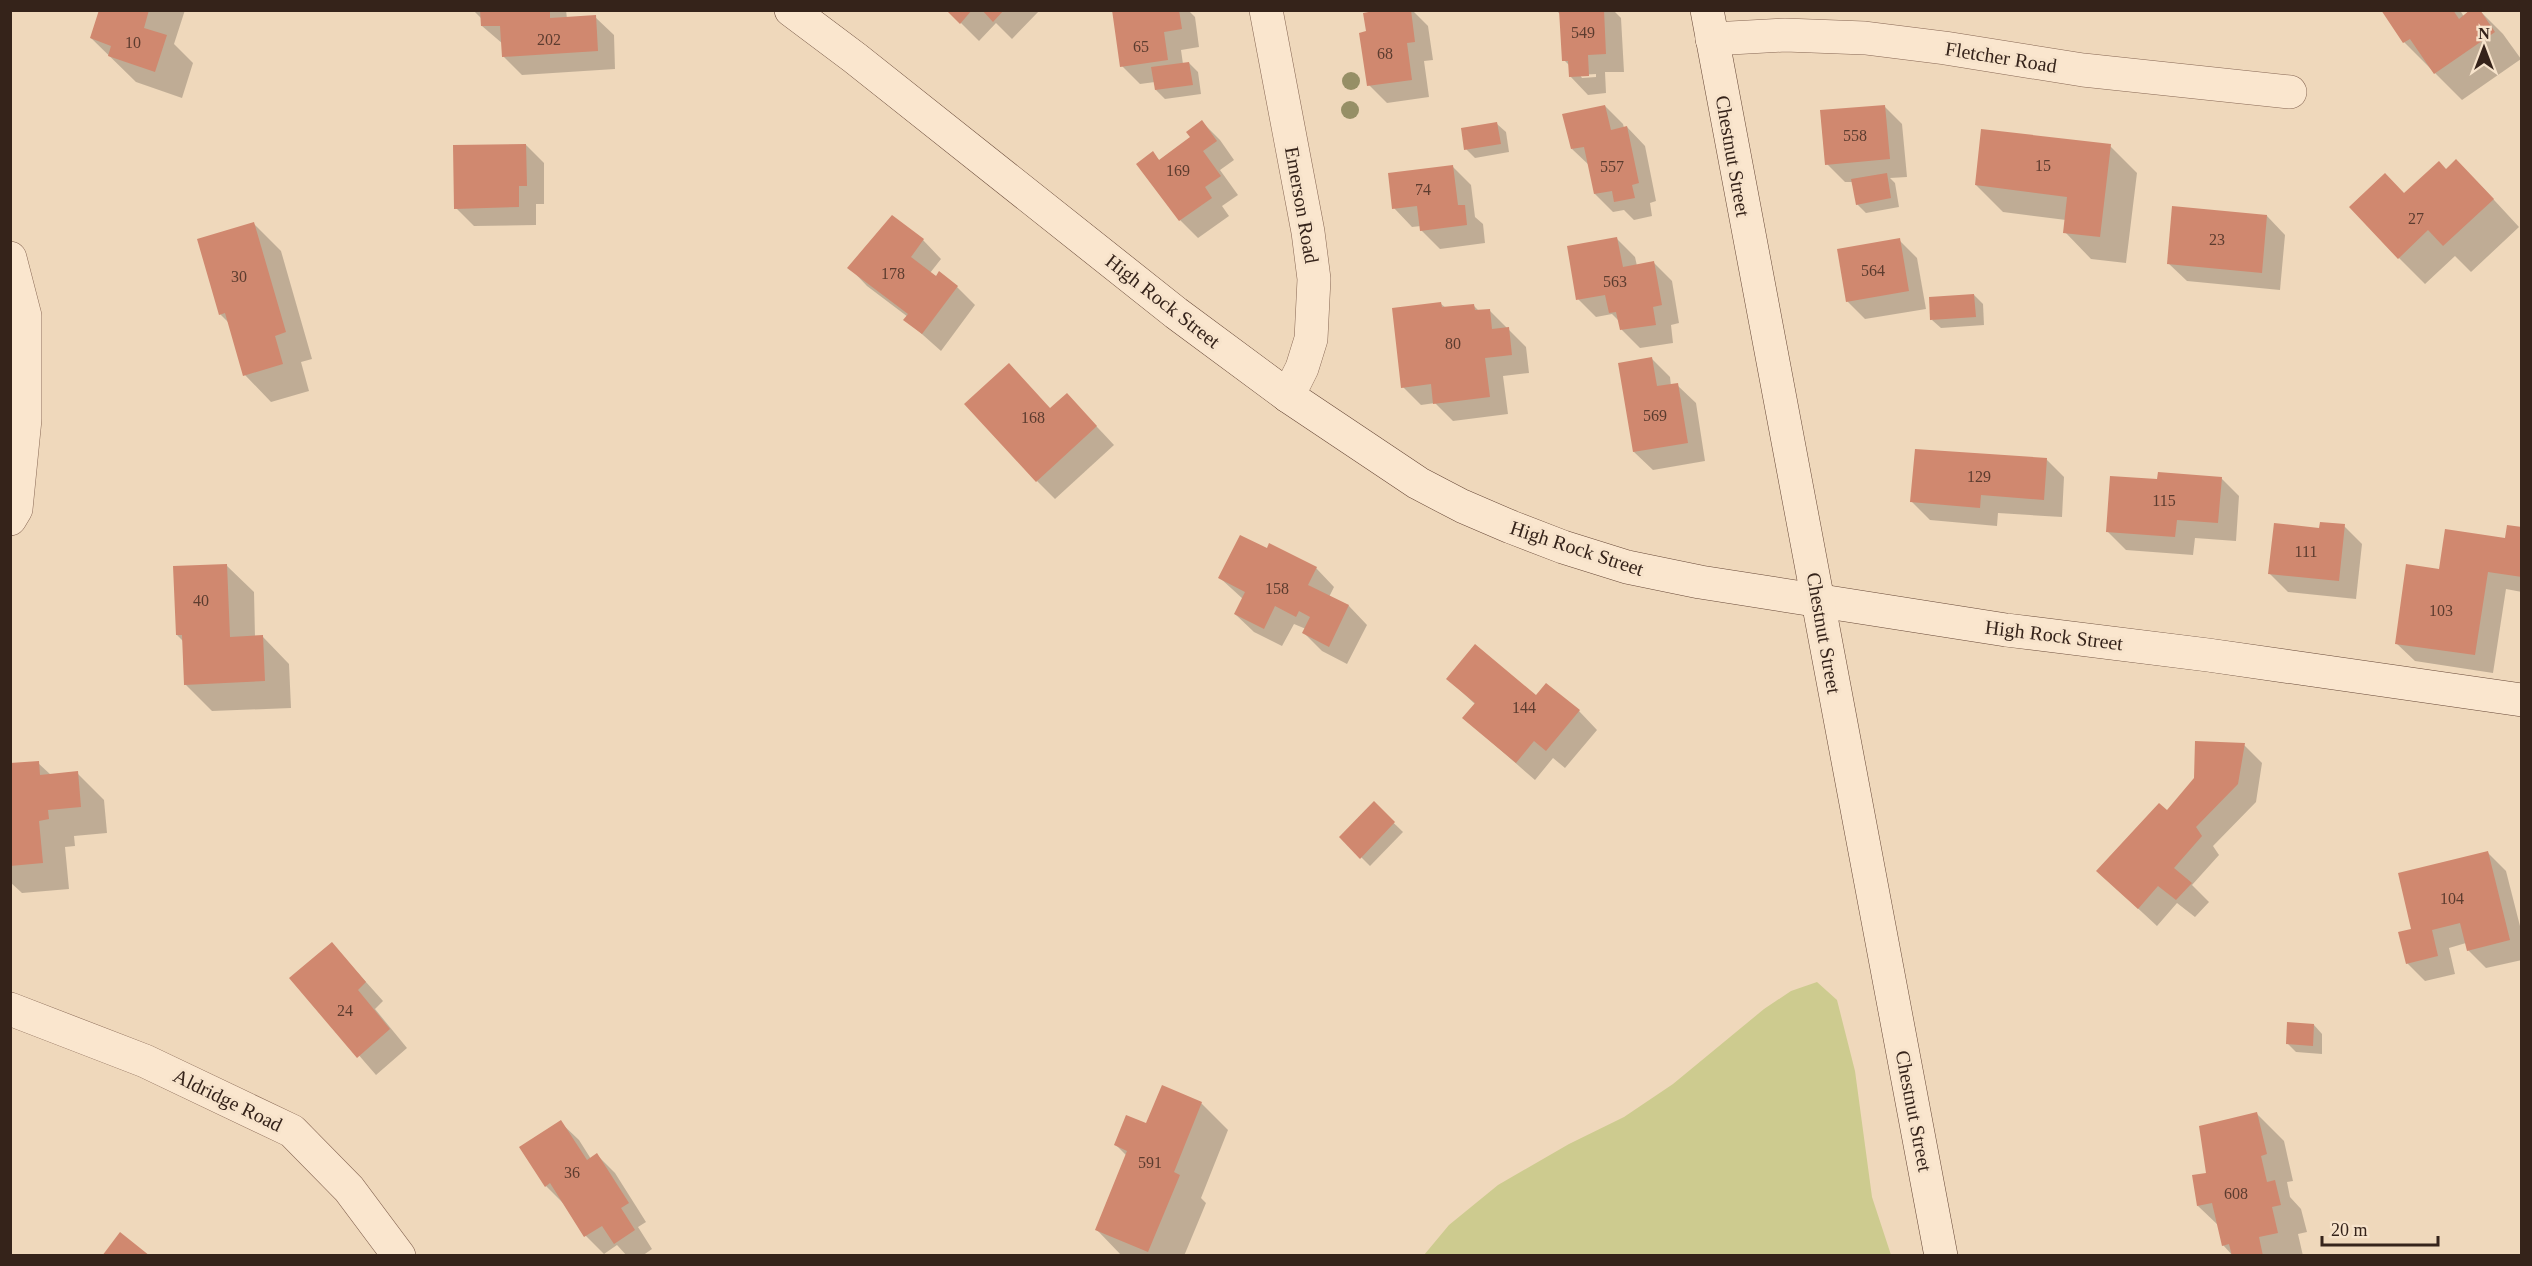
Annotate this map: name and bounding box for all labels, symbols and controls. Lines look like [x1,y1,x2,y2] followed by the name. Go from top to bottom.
[2454,18,2514,78] north arrow
[1571,24,1595,41] house number: 549
[2478,25,2490,42] text: N
[537,31,561,48] house number: 202
[125,34,141,51] house number: 10
[1944,37,2058,77] street label: Fletcher Road
[1133,38,1149,55] house number: 65
[1377,45,1393,62] house number: 68
[1712,94,1755,219] street label: Chestnut Street
[1843,127,1867,144] house number: 558
[1281,145,1323,265] street label: Emerson Road
[2035,157,2051,174] house number: 15
[1600,158,1624,175] house number: 557
[1166,162,1190,179] house number: 169
[1415,181,1431,198] house number: 74
[2408,210,2424,227] house number: 27
[2209,231,2225,248] house number: 23
[1101,250,1225,353] street label: High Rock Street
[1861,262,1885,279] house number: 564
[881,265,905,282] house number: 178
[231,268,247,285] house number: 30
[1603,273,1627,290] house number: 563
[1445,335,1461,352] house number: 80
[1643,407,1667,424] house number: 569
[1021,409,1045,426] house number: 168
[1967,468,1991,485] house number: 129
[2152,492,2176,509] house number: 115
[1507,516,1647,581] street label: High Rock Street
[2295,543,2317,560] house number: 111
[1803,571,1846,696] street label: Chestnut Street
[1265,580,1289,597] house number: 158
[193,592,209,609] house number: 40
[2429,602,2453,619] house number: 103
[1984,616,2125,655] street label: High Rock Street
[1512,699,1536,716] house number: 144
[2440,890,2464,907] house number: 104
[337,1002,353,1019] house number: 24
[1891,1049,1937,1174] street label: Chestnut Street
[170,1064,286,1137] street label: Aldridge Road
[1138,1154,1162,1171] house number: 591
[564,1164,580,1181] house number: 36
[2224,1185,2248,1202] house number: 608
[2322,1209,2438,1247] scale bar
[2331,1220,2368,1240] text: 20 m

